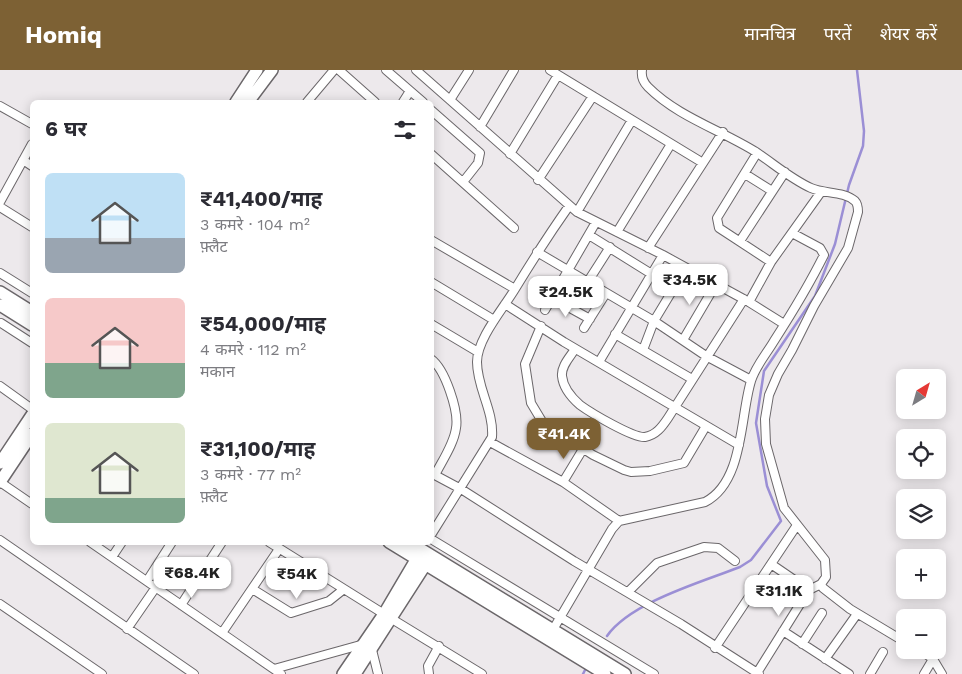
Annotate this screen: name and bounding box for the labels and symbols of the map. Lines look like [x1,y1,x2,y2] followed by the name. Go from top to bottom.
[649,264,731,306] pin: ₹34.5K
[525,276,607,318] pin: ₹24.5K
[896,369,946,419] north arrow
[523,418,605,460] pin: ₹41.4K
[151,556,233,599] pin: ₹68.4K
[267,558,327,600] pin: ₹54K
[738,574,820,617] pin: ₹31.1K

